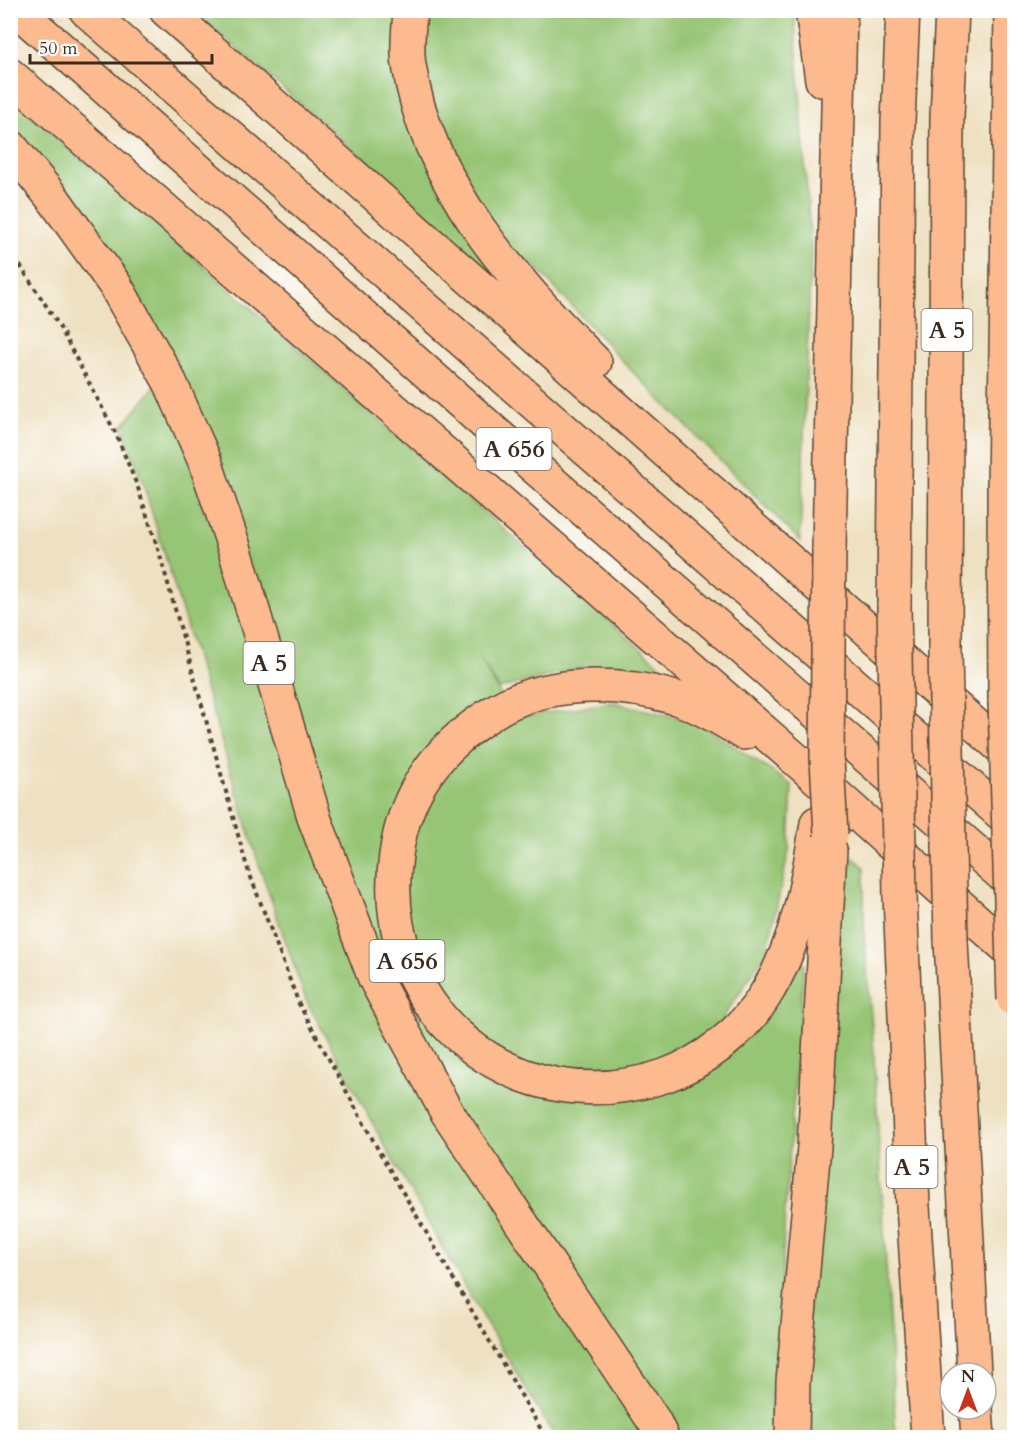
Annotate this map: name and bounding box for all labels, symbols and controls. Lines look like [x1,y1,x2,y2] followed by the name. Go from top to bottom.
[30,27,212,65] scale bar
[39,36,78,61] text: 50 m
[922,309,972,351] road number: A 5
[476,428,552,470] road number: A 656
[244,642,294,684] road number: A 5
[370,940,444,982] road number: A 656
[886,1146,938,1188] road number: A 5
[938,1361,998,1421] north arrow
[961,1366,975,1388] text: N

